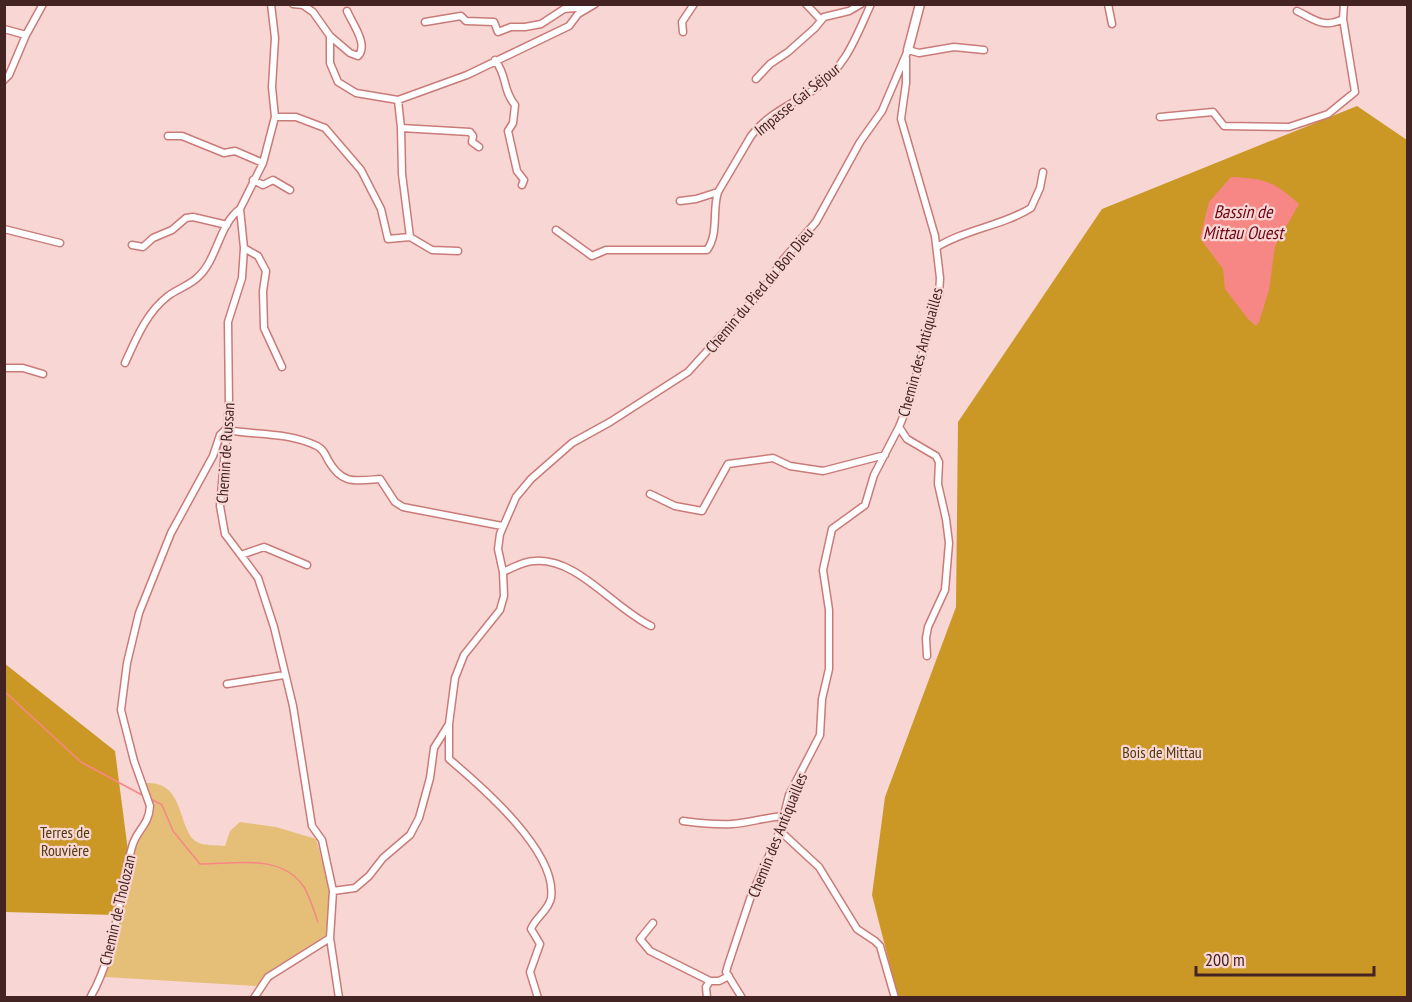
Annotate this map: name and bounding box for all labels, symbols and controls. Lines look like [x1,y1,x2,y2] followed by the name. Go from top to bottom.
[750,58,844,140] street label: Impasse Gai Séjour
[1203,200,1285,244] water label: Bassin de Mittau Ouest
[701,223,817,357] street label: Chemin du Pied du Bon Dieu
[893,285,947,419] street label: Chemin des Antiquailles
[211,402,239,504] street label: Chemin de Russan
[1122,742,1202,762] park label: Bois de Mittau
[743,770,811,900] street label: Chemin des Antiquailles
[40,822,90,860] park label: Terres de Rouvière
[95,853,139,967] street label: Chemin de Tholozan
[1196,939,1374,977] scale bar
[1205,948,1245,971] text: 200 m

